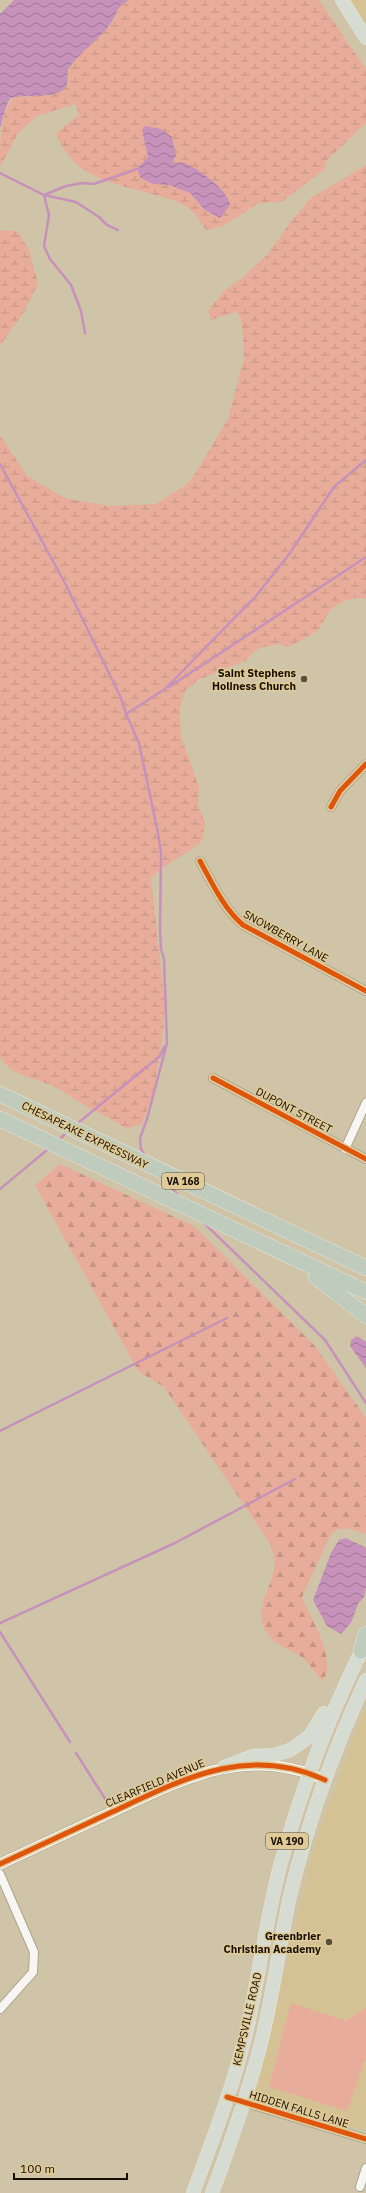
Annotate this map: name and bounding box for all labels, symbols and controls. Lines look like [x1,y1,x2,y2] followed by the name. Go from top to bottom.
[212,666,296,693] place label: Saint Stephens Holiness Church
[299,674,309,684] marker: Saint Stephens Holiness Church
[241,907,331,965] street label: SNOWBERRY LANE
[253,1084,335,1136] street label: DUPONT STREET
[19,1098,151,1172] street label: CHESAPEAKE EXPRESSWAY
[162,1173,204,1189] road number: VA 168
[103,1756,207,1810] street label: CLEARFIELD AVENUE
[266,1833,308,1849] road number: VA 190
[223,1929,322,1956] place label: Greenbrier Christian Academy
[324,1937,334,1947] marker: Greenbrier Christian Academy
[229,1971,265,2067] street label: KEMPSVILLE ROAD
[248,2087,350,2131] street label: HIDDEN FALLS LANE
[14,2155,127,2181] scale bar
[20,2161,55,2176] text: 100 m

